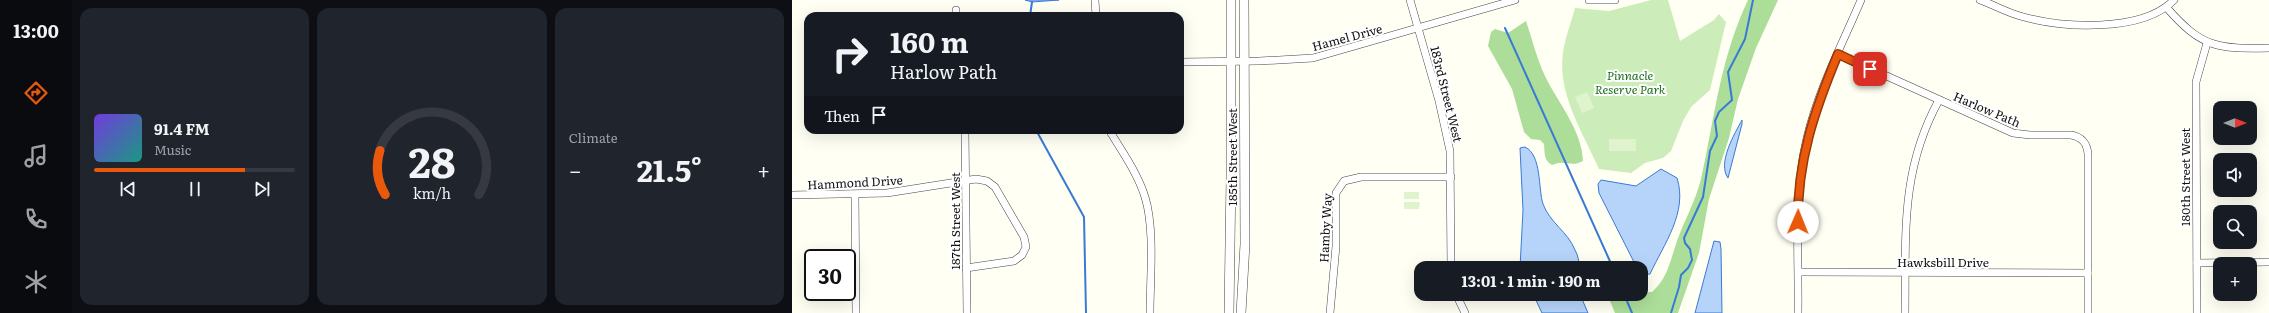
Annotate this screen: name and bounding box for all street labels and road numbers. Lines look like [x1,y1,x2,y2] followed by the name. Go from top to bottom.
[1310,19,1384,55] street label: Hamel Drive
[1426,44,1468,144] street label: 183rd Street West
[1951,87,2023,131] street label: Harlow Path
[1223,108,1241,206] street label: 185th Street West
[2176,128,2194,226] street label: 180th Street West
[807,171,903,193] street label: Hammond Drive
[946,172,964,270] street label: 187th Street West
[1314,193,1336,263] street label: Hamby Way
[1897,253,1989,271] street label: Hawksbill Drive

